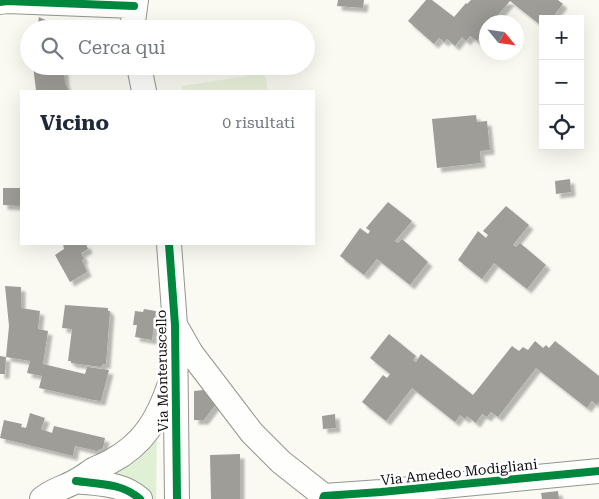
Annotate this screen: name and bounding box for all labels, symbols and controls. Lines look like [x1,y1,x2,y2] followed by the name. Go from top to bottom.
[479,15,524,60] north arrow
[539,15,584,150] map controls
[539,15,584,60] button: +
[20,20,315,75] search box
[38,34,66,62] icon: search
[78,36,166,59] text: Cerca qui
[539,60,584,105] button: −
[539,105,584,150] button: locate
[40,111,109,135] text: Vicino
[222,113,295,132] text: 0 risultati
[153,310,171,432] street label: Via Monteruscello
[380,456,539,488] street label: Via Amedeo Modigliani

